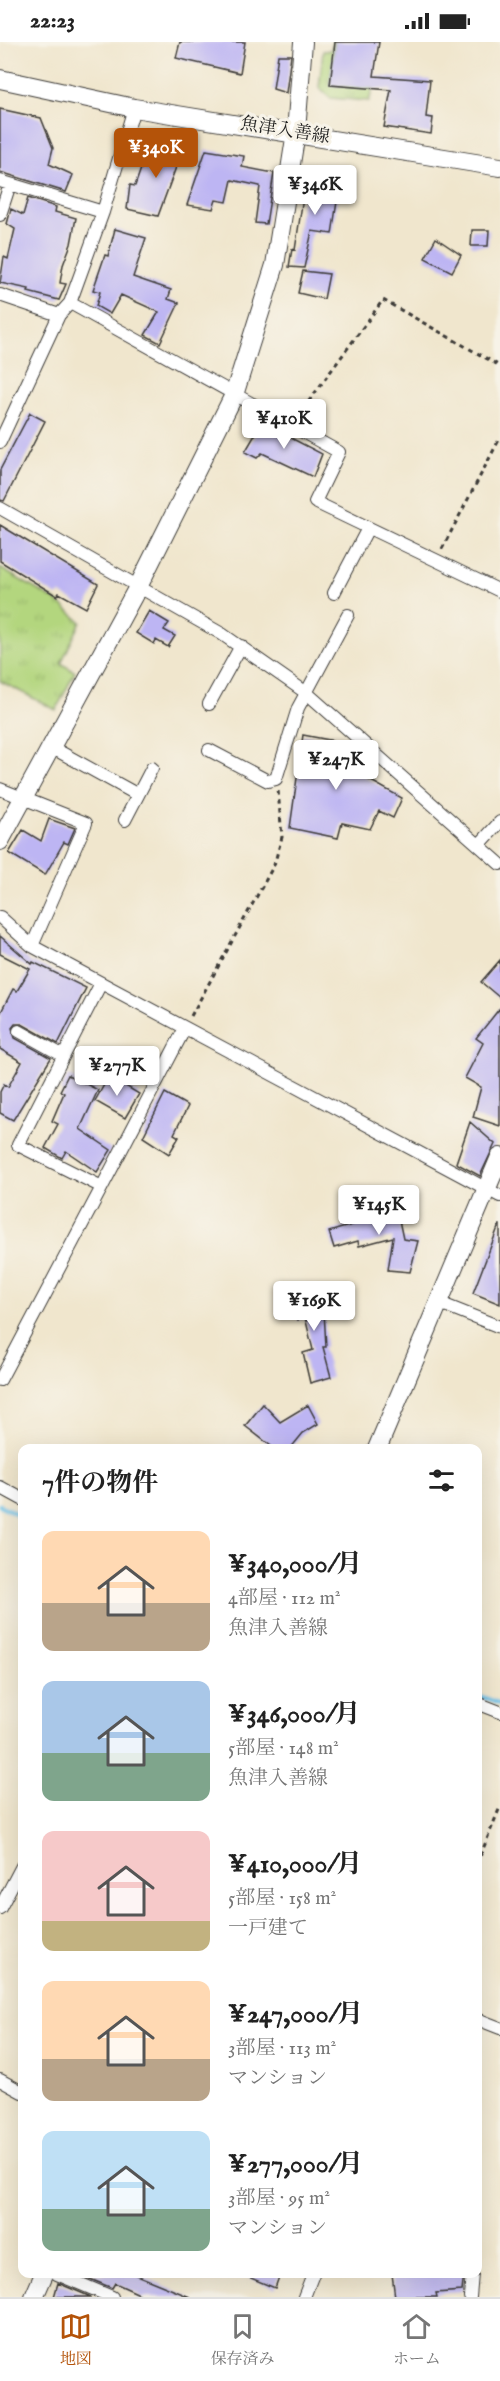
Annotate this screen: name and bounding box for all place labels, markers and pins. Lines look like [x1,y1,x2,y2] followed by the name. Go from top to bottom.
[114,128,198,179] pin: ¥340K
[273,165,357,216] pin: ¥346K
[242,399,326,450] pin: ¥410K
[294,740,378,791] pin: ¥247K
[75,1046,159,1097] pin: ¥277K
[337,1185,421,1236] pin: ¥145K
[272,1281,356,1332] pin: ¥169K

